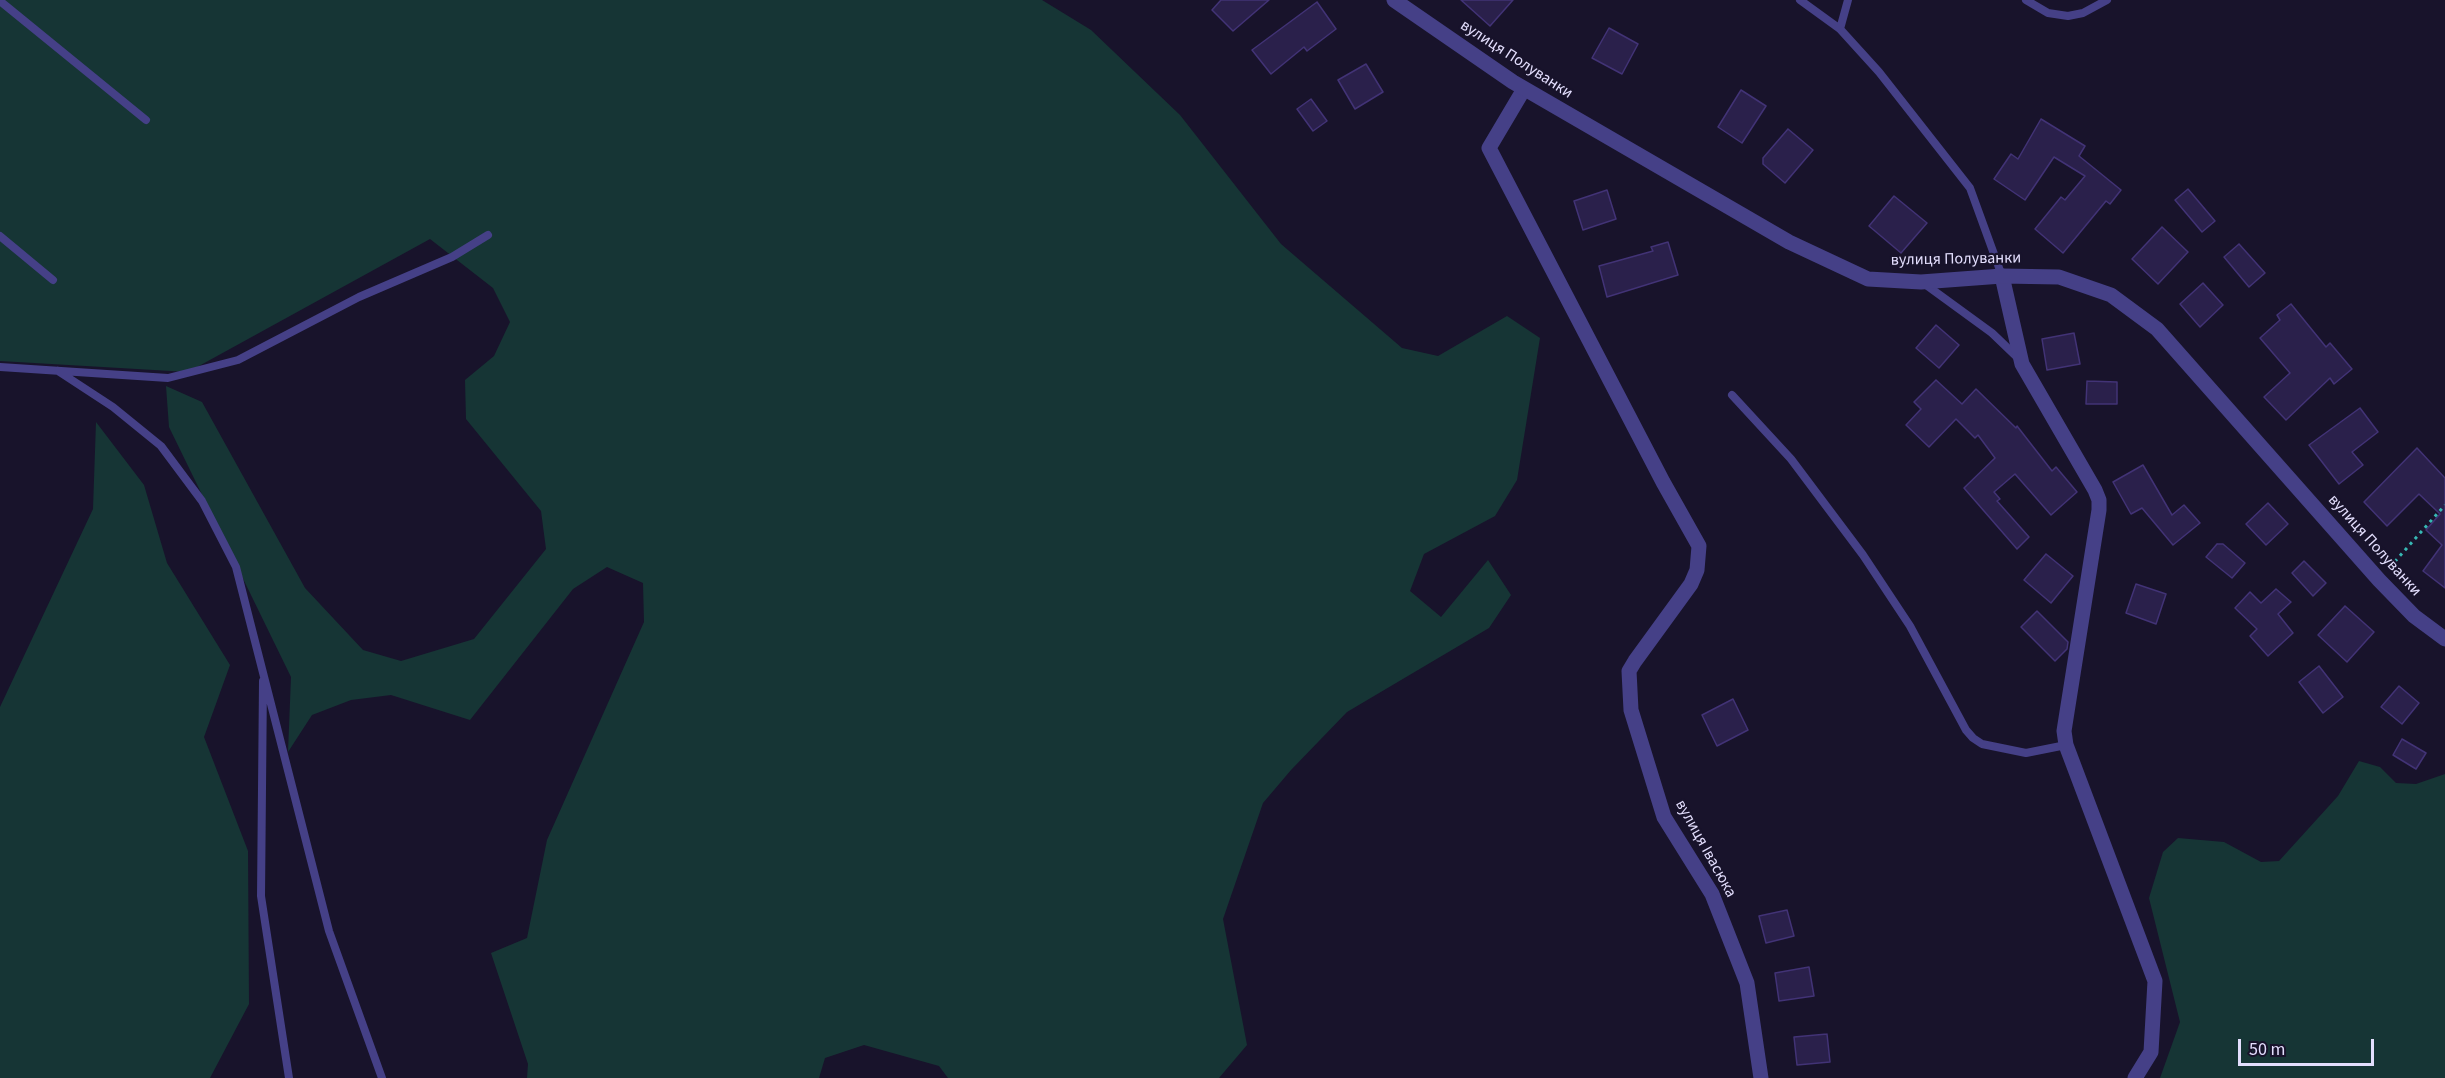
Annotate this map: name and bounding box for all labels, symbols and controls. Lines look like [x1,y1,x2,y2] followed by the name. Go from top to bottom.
[1456,16,1576,104] street label: вулиця Полуванки
[1891,249,2021,271] street label: вулиця Полуванки
[2323,491,2425,601] street label: вулиця Полуванки
[1670,797,1740,901] street label: вулиця Івасюка
[2241,1027,2378,1065] scale bar
[2249,1037,2285,1062] text: 50 m

